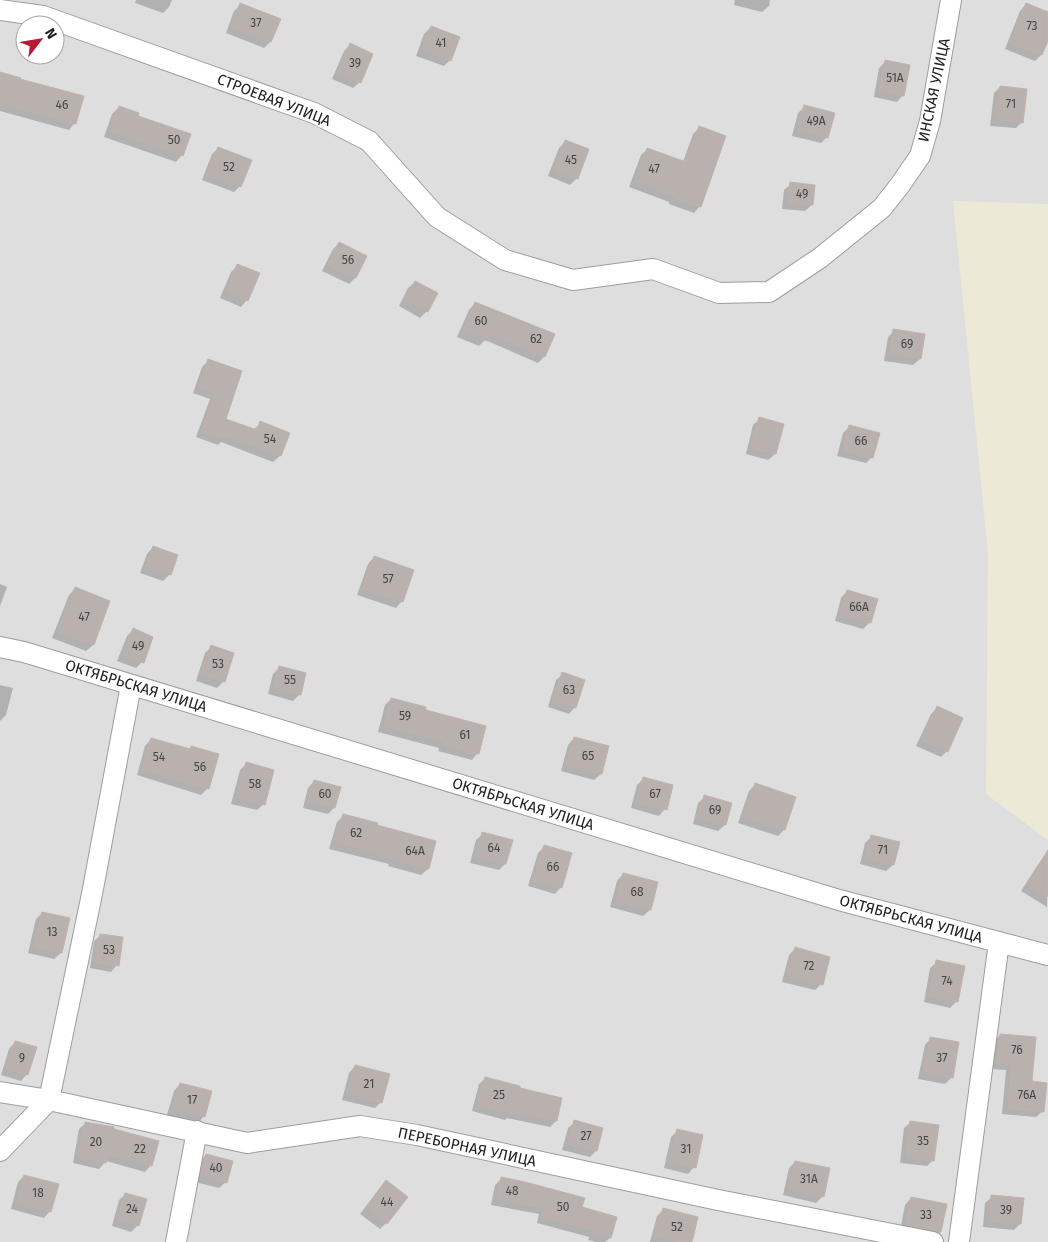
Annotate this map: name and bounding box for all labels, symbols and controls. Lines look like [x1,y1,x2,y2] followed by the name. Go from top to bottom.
[15,15,65,65] north arrow
[250,16,262,30] house number: 37
[1026,19,1038,33] house number: 73
[41,25,60,42] text: N
[436,36,446,50] house number: 41
[914,36,954,144] street label: ИНСКАЯ УЛИЦА
[349,56,361,70] house number: 39
[215,70,334,130] street label: СТРОЕВАЯ УЛИЦА
[886,71,904,85] house number: 51А
[1006,97,1016,111] house number: 71
[56,98,68,112] house number: 46
[806,114,826,128] house number: 49А
[168,133,181,147] house number: 50
[565,153,577,167] house number: 45
[223,160,235,174] house number: 52
[648,162,660,176] house number: 47
[796,187,808,201] house number: 49
[342,253,354,267] house number: 56
[474,314,488,328] house number: 60
[530,332,542,346] house number: 62
[901,337,913,351] house number: 69
[264,432,277,446] house number: 54
[855,434,867,448] house number: 66
[382,572,394,586] house number: 57
[849,600,869,614] house number: 66А
[78,610,90,624] house number: 47
[132,639,144,653] house number: 49
[63,656,209,716] street label: ОКТЯБРЬСКАЯ УЛИЦА
[212,657,224,671] house number: 53
[284,673,296,687] house number: 55
[563,683,575,697] house number: 63
[399,709,411,723] house number: 59
[459,728,471,742] house number: 61
[582,749,594,763] house number: 65
[153,750,166,764] house number: 54
[194,760,206,774] house number: 56
[450,774,596,834] street label: ОКТЯБРЬСКАЯ УЛИЦА
[249,777,262,791] house number: 58
[318,787,332,801] house number: 60
[649,787,661,801] house number: 67
[709,803,721,817] house number: 69
[350,826,362,840] house number: 62
[488,841,501,855] house number: 64
[878,843,888,857] house number: 71
[405,844,425,858] house number: 64А
[547,860,559,874] house number: 66
[630,885,644,899] house number: 68
[838,891,985,947] street label: ОКТЯБРЬСКАЯ УЛИЦА
[46,925,58,939] house number: 13
[103,943,115,957] house number: 53
[803,959,815,973] house number: 72
[941,974,953,988] house number: 74
[1011,1043,1023,1057] house number: 76
[19,1051,25,1065] house number: 9
[936,1051,948,1065] house number: 37
[364,1077,374,1091] house number: 21
[493,1088,505,1102] house number: 25
[1018,1088,1036,1102] house number: 76А
[187,1093,197,1107] house number: 17
[396,1124,538,1171] street label: ПЕРЕБОРНАЯ УЛИЦА
[580,1129,592,1143] house number: 27
[917,1134,929,1148] house number: 35
[90,1135,103,1149] house number: 20
[134,1142,146,1156] house number: 22
[681,1142,691,1156] house number: 31
[209,1161,223,1175] house number: 40
[800,1172,818,1186] house number: 31А
[506,1184,519,1198] house number: 48
[32,1186,44,1200] house number: 18
[381,1195,394,1209] house number: 44
[557,1200,570,1214] house number: 50
[126,1202,139,1216] house number: 24
[1000,1203,1012,1217] house number: 39
[920,1208,932,1222] house number: 33
[671,1220,683,1234] house number: 52

